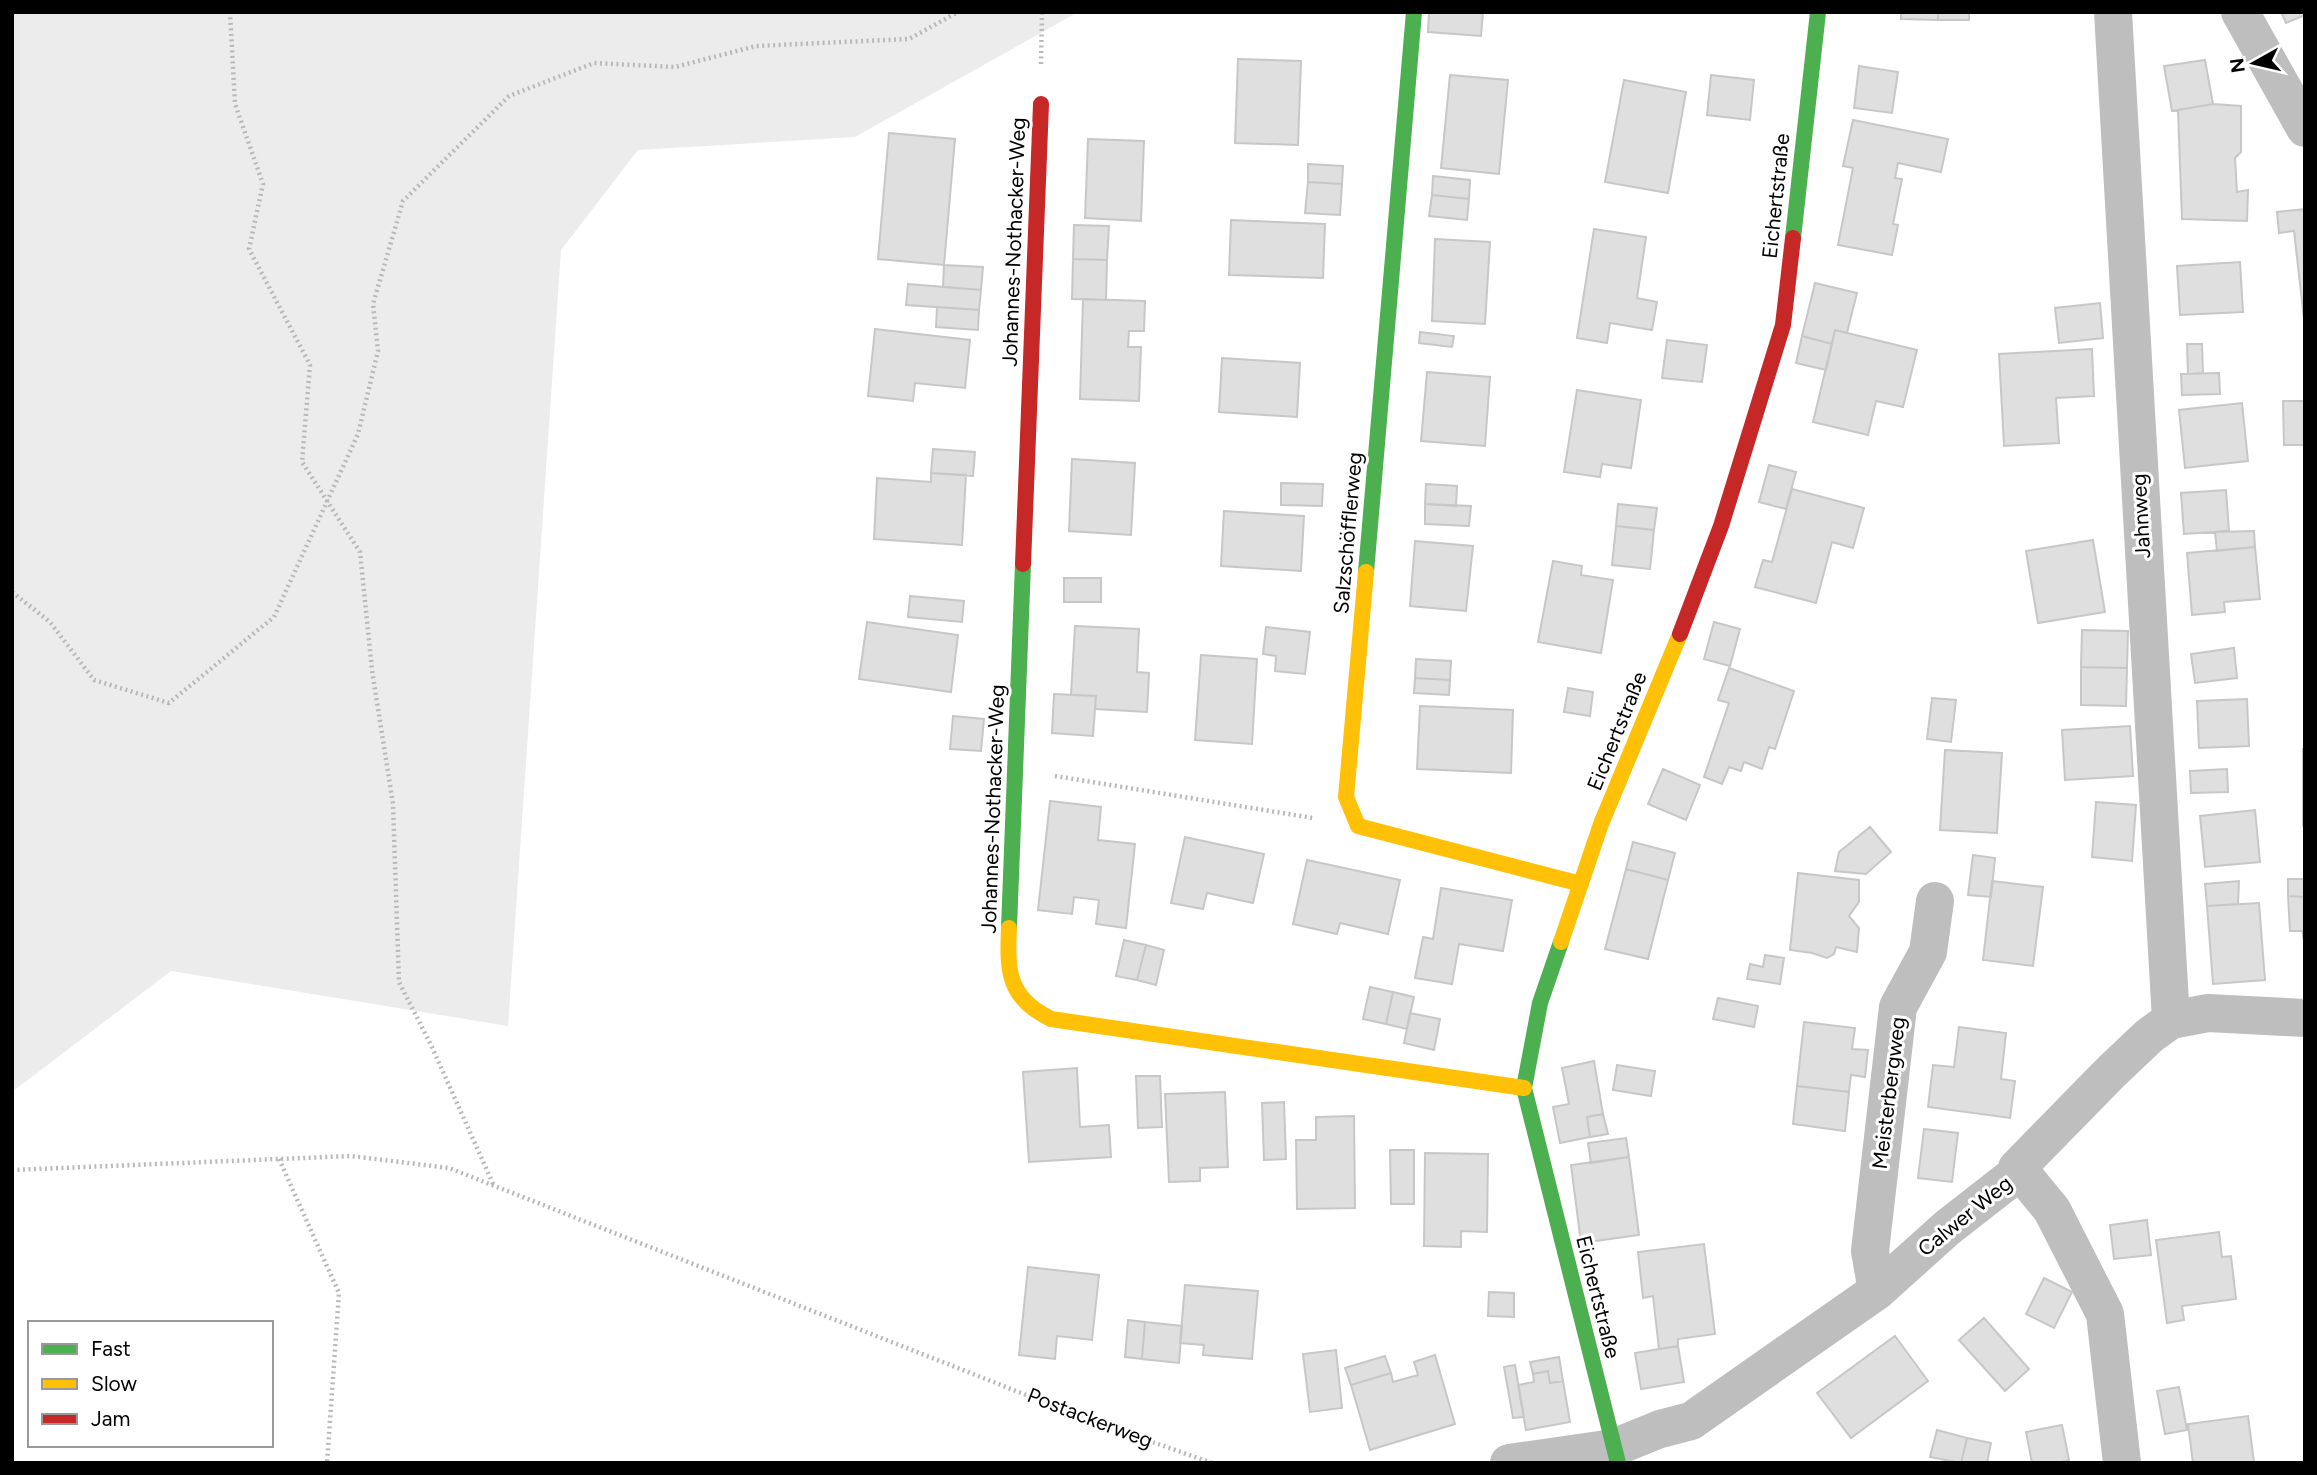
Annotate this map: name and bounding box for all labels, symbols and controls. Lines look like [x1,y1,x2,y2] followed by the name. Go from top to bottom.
[2219,28,2289,98] north arrow
[2225,56,2250,74] text: N
[997,117,1030,367] street label: Johannes-Nothacker-Weg
[1756,132,1795,260] street label: Eichertstraße
[1328,451,1367,615] street label: Salzschöfflerweg
[2126,473,2155,559] street label: Jahnweg
[1581,668,1652,794] street label: Eichertstraße
[976,684,1009,934] street label: Johannes-Nothacker-Weg
[1867,1015,1910,1171] street label: Meisterbergweg
[1913,1170,2017,1261] street label: Calwer Weg
[1571,1233,1626,1361] street label: Eichertstraße
[28,1321,273,1447] legend
[91,1336,131,1361] text: Fast
[91,1371,137,1396] text: Slow
[1024,1382,1156,1453] street label: Postackerweg
[91,1406,130,1431] text: Jam

